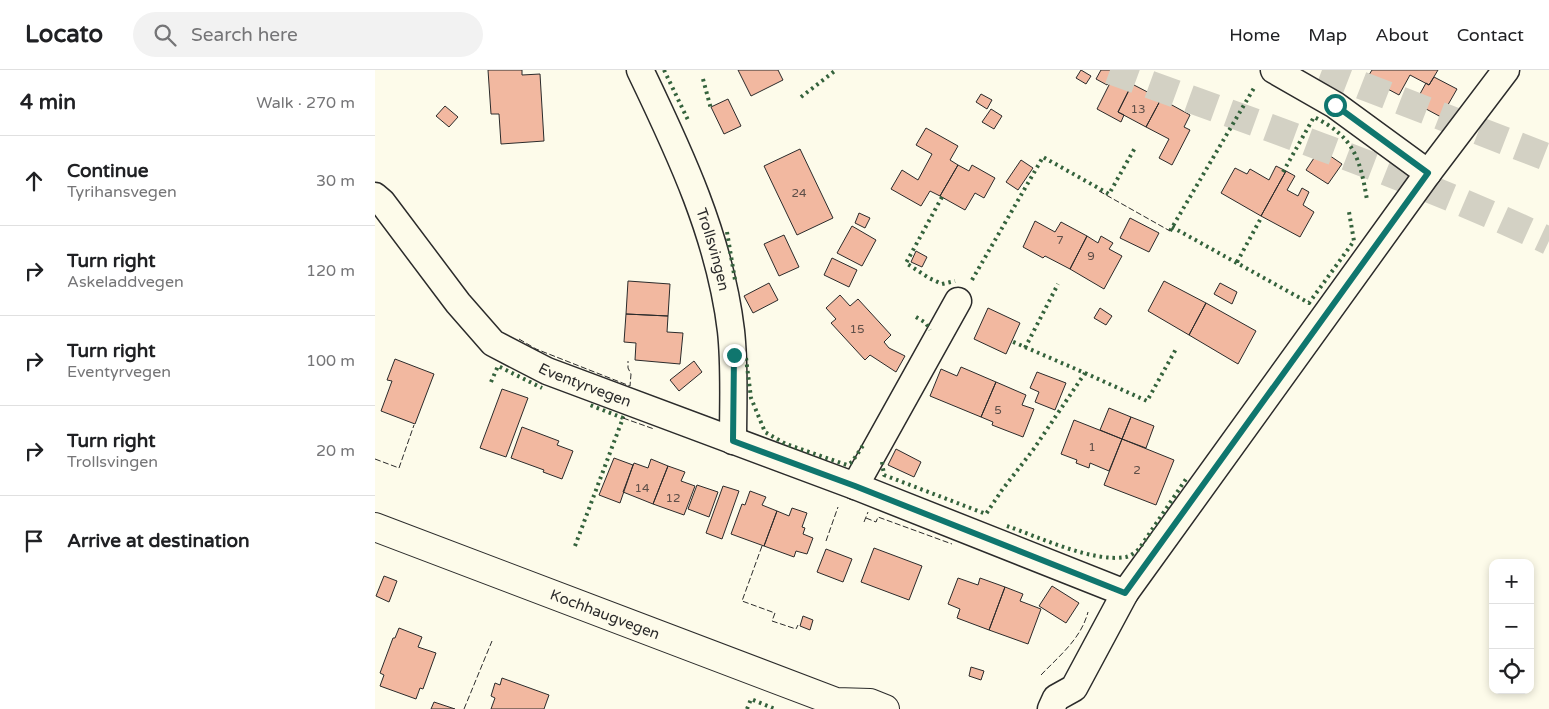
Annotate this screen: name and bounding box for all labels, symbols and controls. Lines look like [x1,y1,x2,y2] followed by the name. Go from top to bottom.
[133,12,483,57] search box
[25,20,103,49] text: Locato
[151,21,179,49] icon: search
[191,24,298,46] text: Search here
[1229,24,1280,46] text: Home
[1308,24,1347,46] text: Map
[1375,24,1429,46] text: About
[1457,24,1524,46] text: Contact
[20,90,76,115] text: 4 min
[256,93,355,113] text: Walk · 270 m
[1324,94,1347,117] route start
[1130,102,1146,116] house number: 13
[67,160,149,182] text: Continue
[20,167,48,195] icon: ahead
[316,171,355,191] text: 30 m
[67,182,177,202] text: Tyrihansvegen
[791,186,807,200] house number: 24
[692,205,733,292] street label: Trollsvingen
[1056,233,1064,247] house number: 7
[1087,249,1095,263] house number: 9
[67,250,155,272] text: Turn right
[20,257,48,285] icon: right
[306,261,355,281] text: 120 m
[67,272,184,292] text: Askeladdvegen
[849,322,865,336] house number: 15
[67,340,155,362] text: Turn right
[723,344,746,367] route end
[20,347,48,375] icon: right
[306,351,355,371] text: 100 m
[535,359,634,411] street label: Eventyrvegen
[67,362,171,382] text: Eventyrvegen
[994,403,1002,417] house number: 5
[67,430,155,452] text: Turn right
[20,437,48,465] icon: right
[1088,440,1096,454] house number: 1
[316,441,355,461] text: 20 m
[67,452,158,472] text: Trollsvingen
[1133,463,1141,477] house number: 2
[634,481,650,495] house number: 14
[665,491,681,505] house number: 12
[20,527,48,555] icon: arrive
[67,530,250,552] text: Arrive at destination
[1489,559,1534,694] map controls
[1489,559,1534,604] button: +
[548,585,662,643] street label: Kochhaugvegen
[1489,604,1534,649] button: −
[1489,649,1534,694] button: locate

